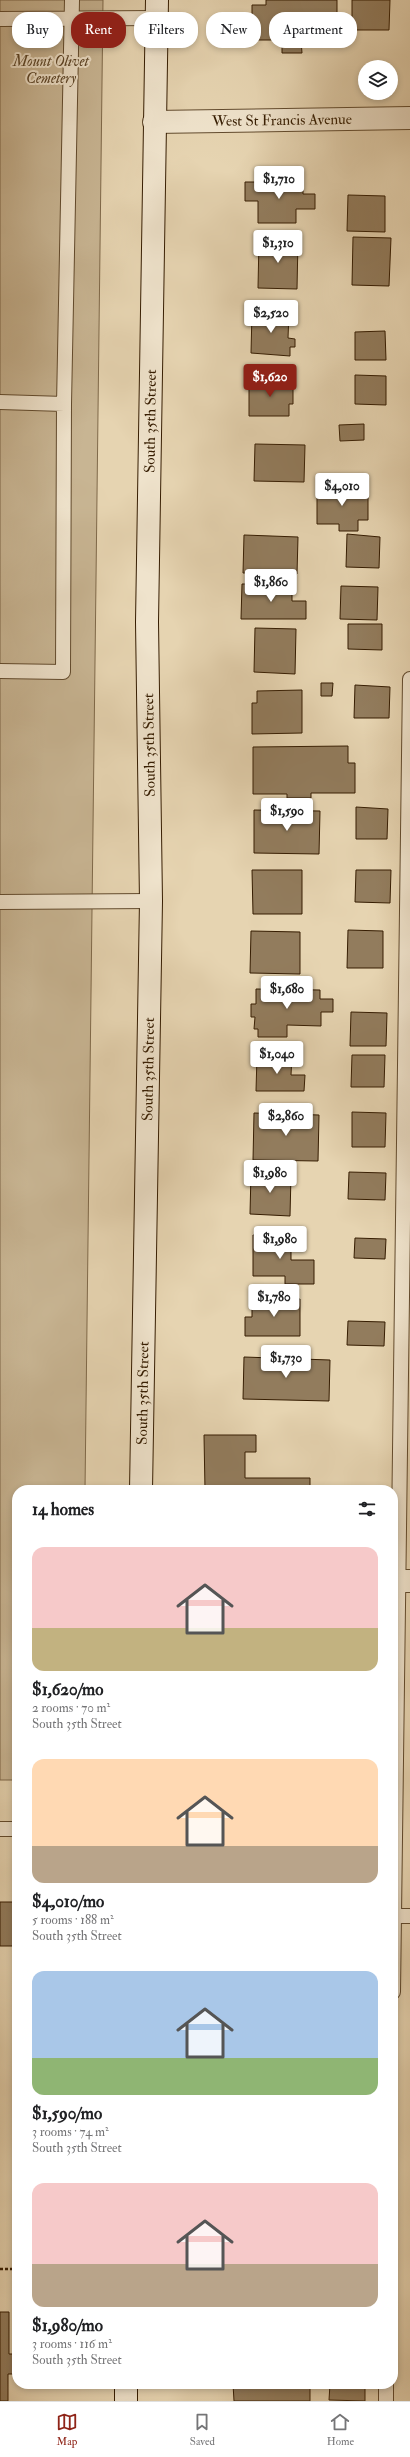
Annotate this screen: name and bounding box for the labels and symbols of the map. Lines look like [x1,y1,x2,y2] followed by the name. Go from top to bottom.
[12,52,90,88] park label: Mount Olivet Cemetery
[211,110,352,131] street label: West St Francis Avenue
[246,166,312,200] pin: $1,710
[245,230,311,264] pin: $1,310
[238,300,304,334] pin: $2,520
[237,364,303,398] pin: $1,620
[140,369,161,473] street label: South 35th Street
[309,473,375,507] pin: $4,010
[238,569,304,603] pin: $1,860
[139,693,160,797] street label: South 35th Street
[254,798,320,832] pin: $1,590
[254,976,320,1010] pin: $1,680
[138,1017,159,1121] street label: South 35th Street
[244,1041,310,1075] pin: $1,040
[253,1103,319,1137] pin: $2,860
[237,1160,303,1194] pin: $1,980
[247,1226,313,1260] pin: $1,980
[241,1284,307,1318] pin: $1,780
[133,1341,154,1445] street label: South 35th Street
[253,1345,319,1379] pin: $1,730

